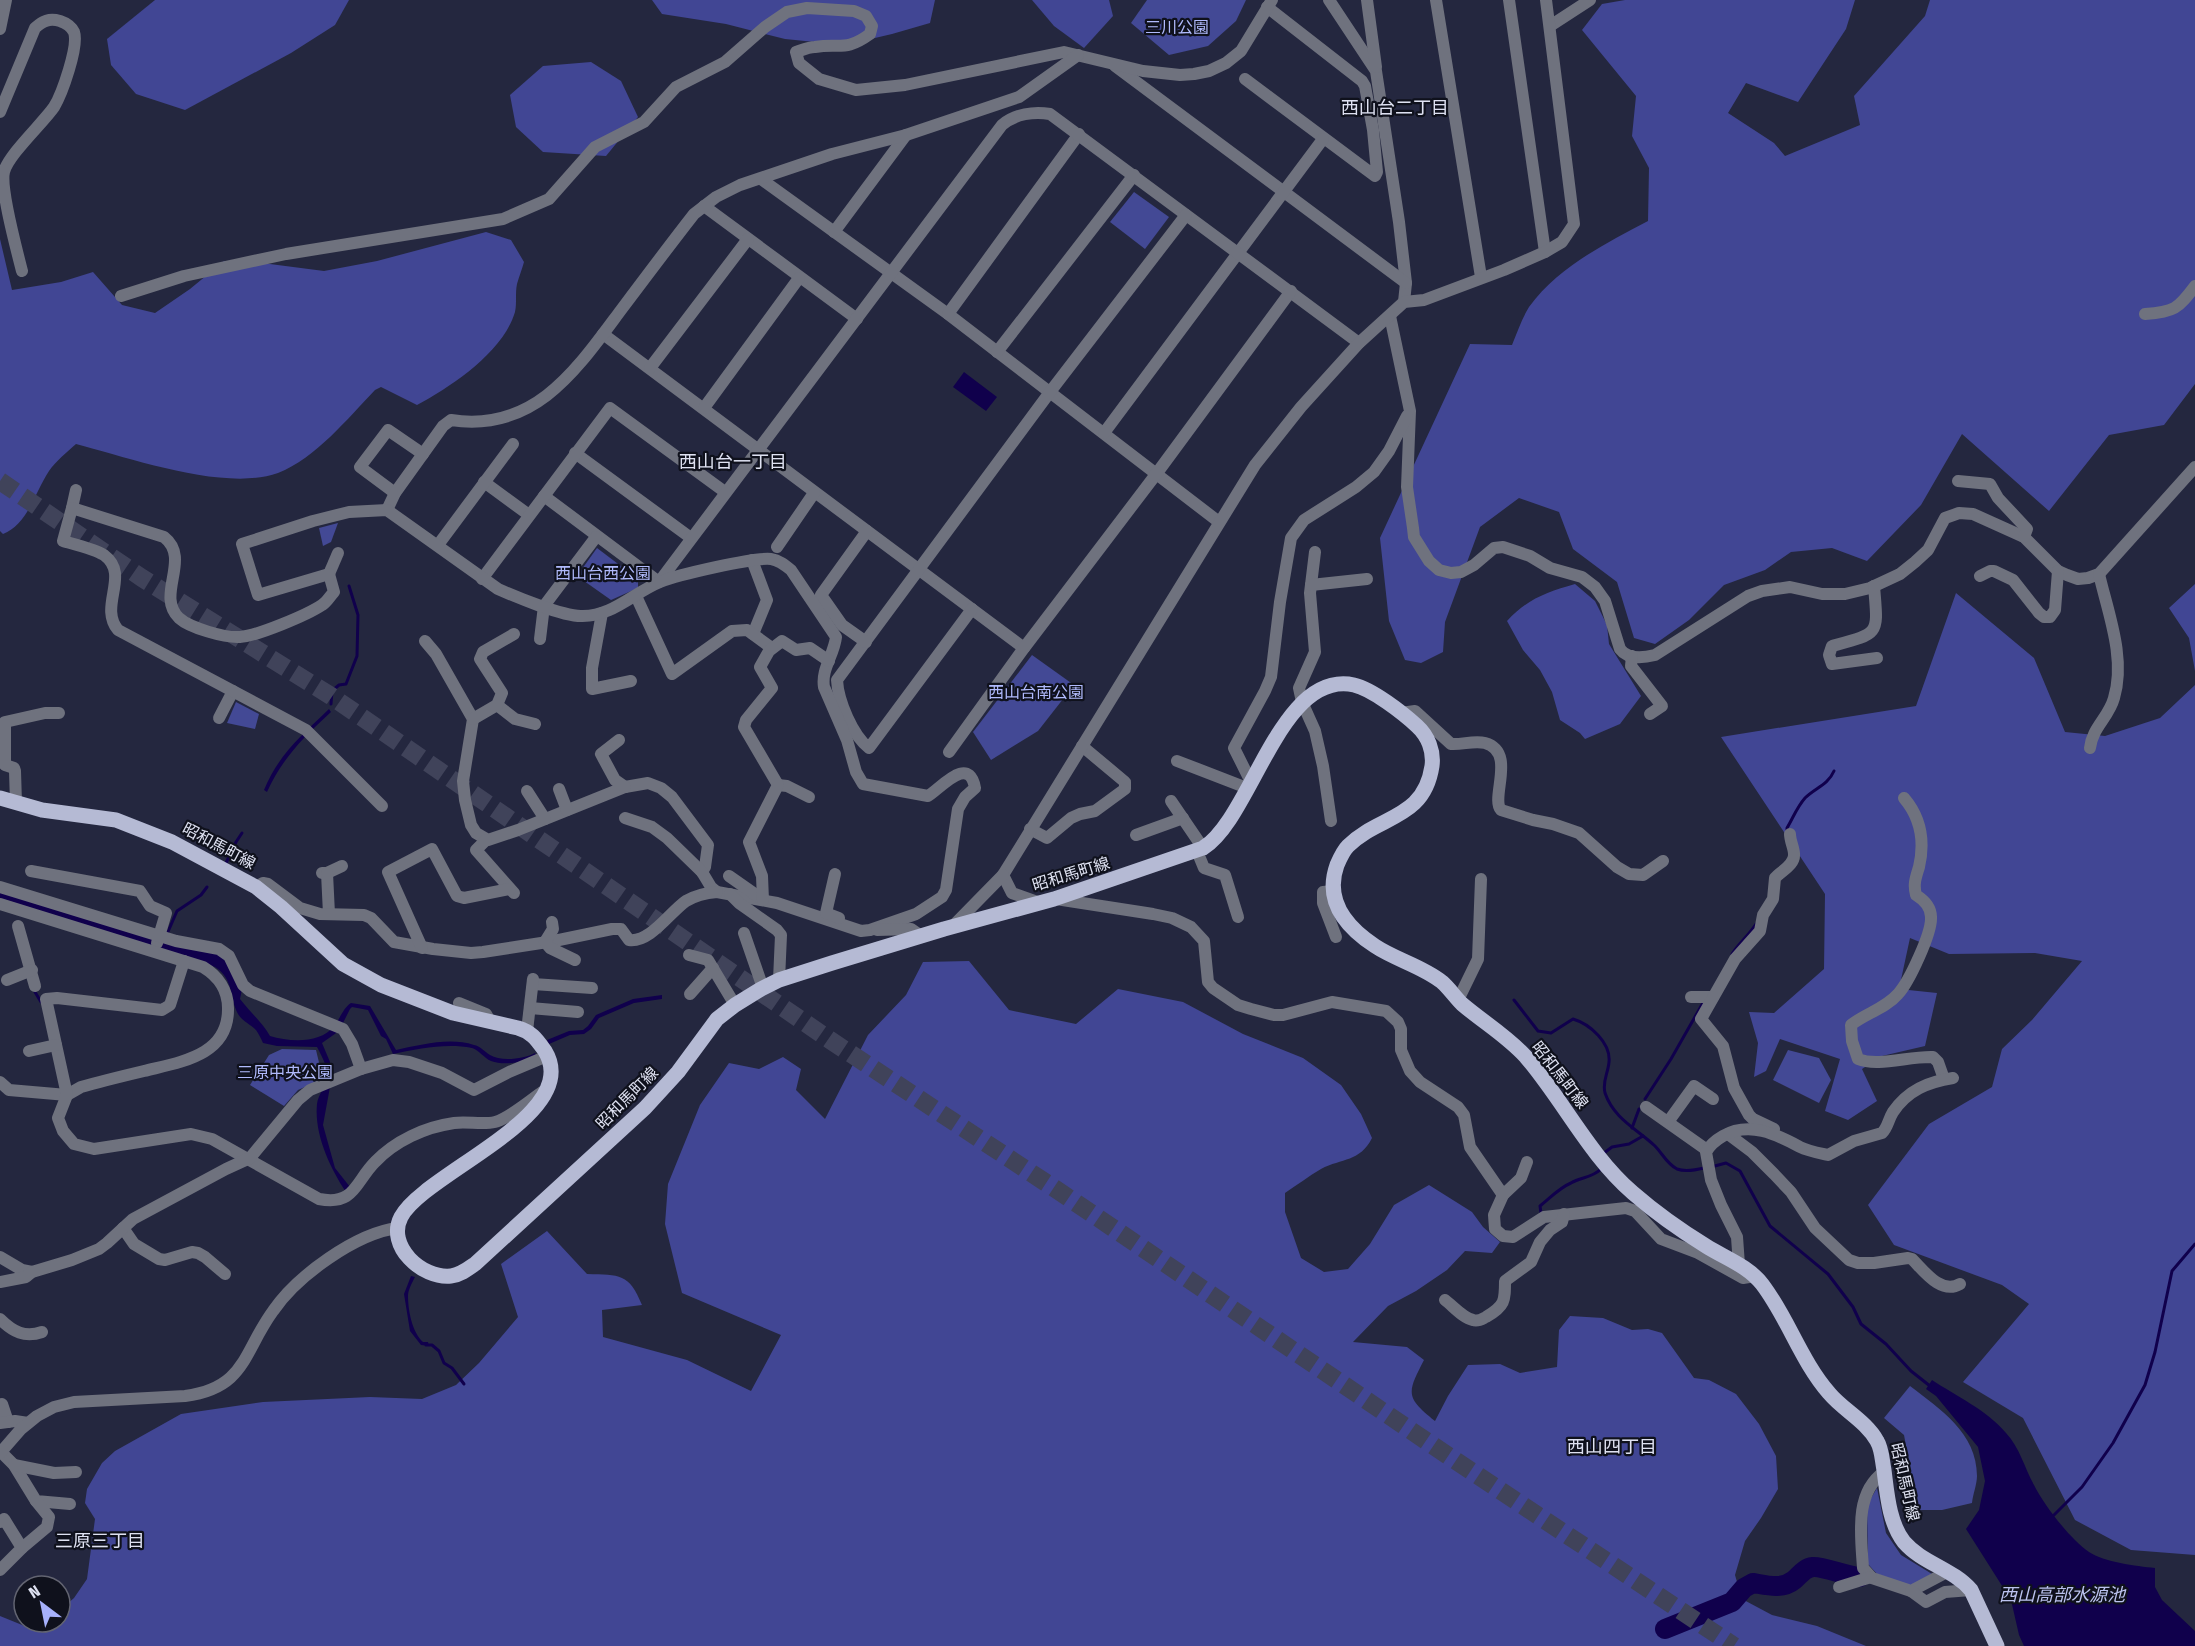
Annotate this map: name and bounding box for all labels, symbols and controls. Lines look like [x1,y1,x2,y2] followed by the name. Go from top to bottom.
[1145,18,1209,37] park label: 三川公園
[1341,97,1449,119] district label: 西山台二丁目
[679,451,787,473] district label: 西山台一丁目
[555,564,651,583] park label: 西山台西公園
[988,683,1084,702] park label: 西山台南公園
[179,819,259,873] street label: 昭和馬町線
[1030,853,1112,895] street label: 昭和馬町線
[1528,1038,1592,1112] street label: 昭和馬町線
[237,1063,333,1082] park label: 三原中央公園
[592,1063,662,1133] street label: 昭和馬町線
[1567,1436,1657,1458] district label: 西山四丁目
[1887,1441,1923,1523] street label: 昭和馬町線
[55,1530,145,1552] district label: 三原三丁目
[12,1574,72,1634] north arrow
[25,1581,43,1602] text: N
[1999,1584,2127,1606] water label: 西山高部水源池

